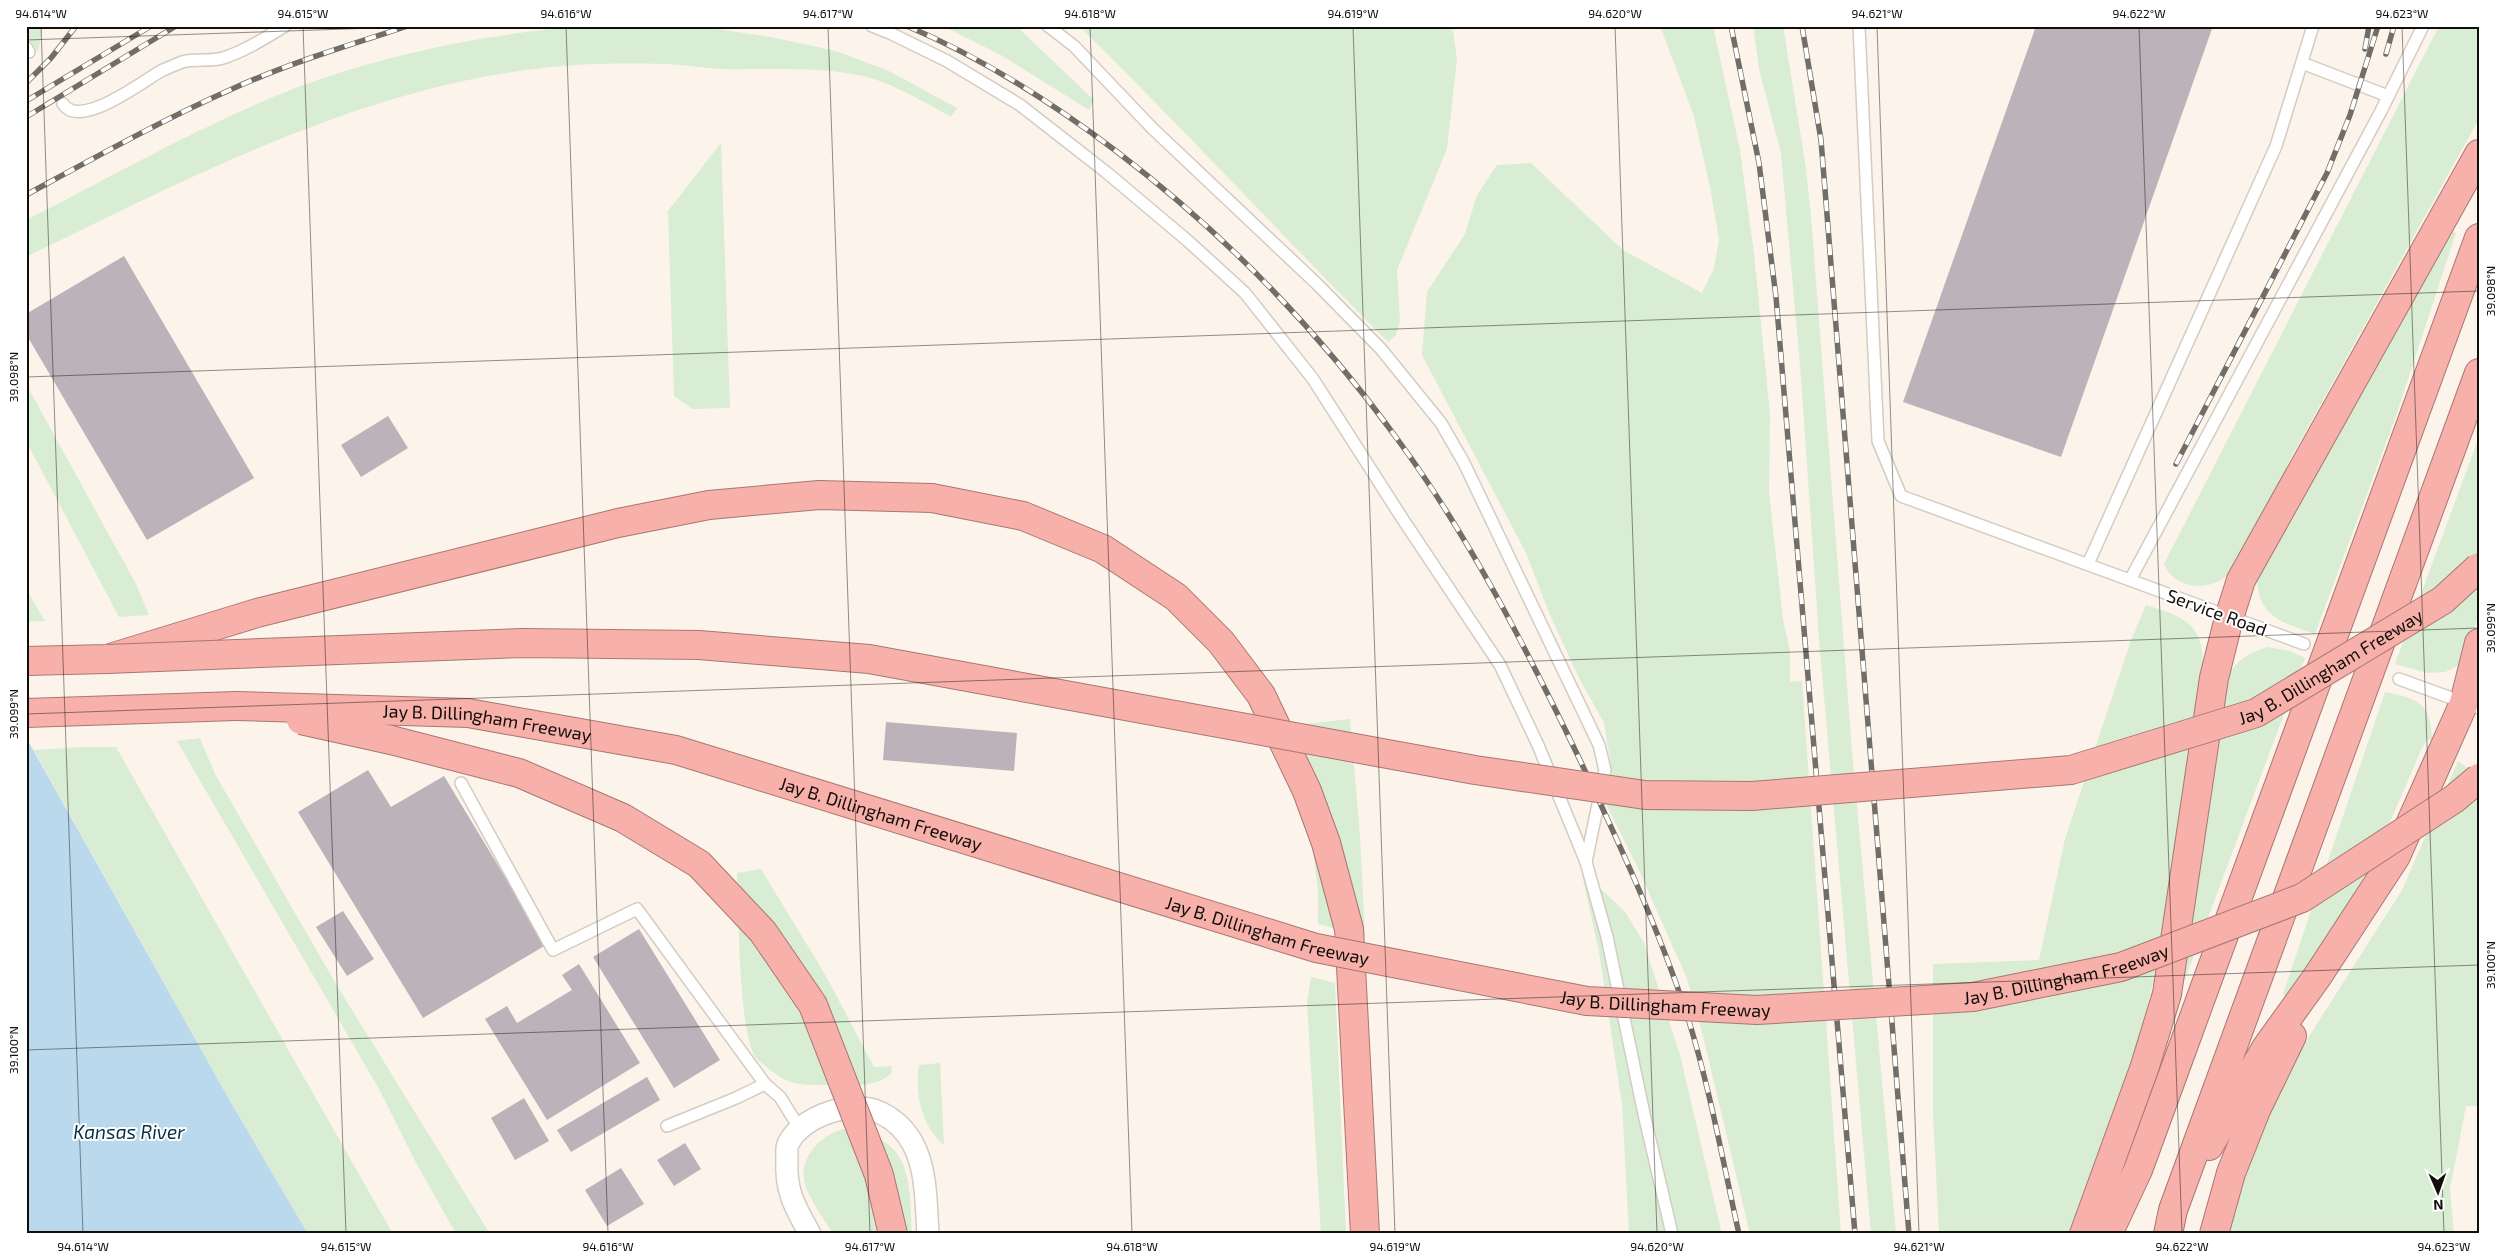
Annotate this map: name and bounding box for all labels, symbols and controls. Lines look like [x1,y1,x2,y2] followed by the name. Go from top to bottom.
[15,6,67,20] text: 94.614°W
[278,6,328,20] text: 94.615°W
[540,6,592,20] text: 94.616°W
[803,6,853,20] text: 94.617°W
[1064,6,1116,20] text: 94.618°W
[1327,6,1379,20] text: 94.619°W
[1588,6,1642,20] text: 94.620°W
[1851,6,1903,20] text: 94.621°W
[2112,6,2166,20] text: 94.622°W
[2375,6,2429,20] text: 94.623°W
[2483,266,2497,316] text: 39.098°N
[6,352,20,402] text: 39.098°N
[2164,584,2270,640] street label: Service Road
[2483,603,2497,653] text: 39.099°N
[2236,604,2427,729] street label: Jay B. Dillingham Freeway
[6,689,20,739] text: 39.099°N
[382,699,594,746] street label: Jay B. Dillingham Freeway
[777,772,985,855] street label: Jay B. Dillingham Freeway
[1163,891,1372,969] street label: Jay B. Dillingham Freeway
[1963,939,2172,1009] street label: Jay B. Dillingham Freeway
[2483,941,2497,989] text: 39.100°N
[1559,985,1772,1021] street label: Jay B. Dillingham Freeway
[6,1026,20,1074] text: 39.100°N
[73,1120,185,1143] water label: Kansas River
[2412,1168,2462,1218] north arrow
[2433,1197,2444,1214] text: N
[57,1239,109,1253] text: 94.614°W
[321,1239,371,1253] text: 94.615°W
[582,1239,634,1253] text: 94.616°W
[845,1239,895,1253] text: 94.617°W
[1106,1239,1158,1253] text: 94.618°W
[1369,1239,1421,1253] text: 94.619°W
[1630,1239,1684,1253] text: 94.620°W
[1893,1239,1945,1253] text: 94.621°W
[2155,1239,2209,1253] text: 94.622°W
[2417,1239,2471,1253] text: 94.623°W

